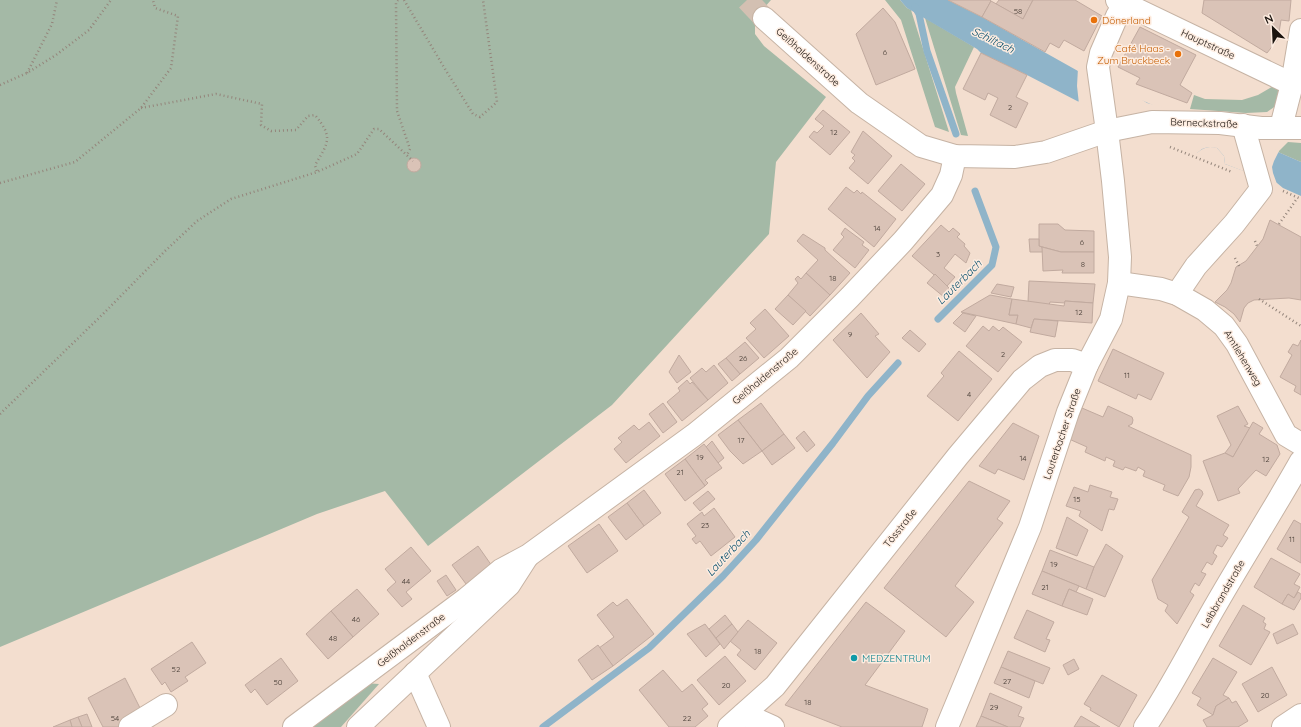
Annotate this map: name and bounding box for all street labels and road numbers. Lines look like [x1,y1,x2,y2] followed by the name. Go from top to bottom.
[773,25,843,89] street label: Geißhaldenstraße
[1179,26,1237,62] street label: Hauptstraße
[1170,115,1238,131] street label: Berneckstraße
[1221,328,1265,388] street label: Amtlehenweg
[729,345,801,407] street label: Geißhaldenstraße
[1040,386,1084,481] street label: Lauterbacher Straße
[880,506,920,550] street label: Tösstraße
[1198,557,1248,630] street label: Leibbrandstraße
[374,610,448,670] street label: Geißhaldenstraße

